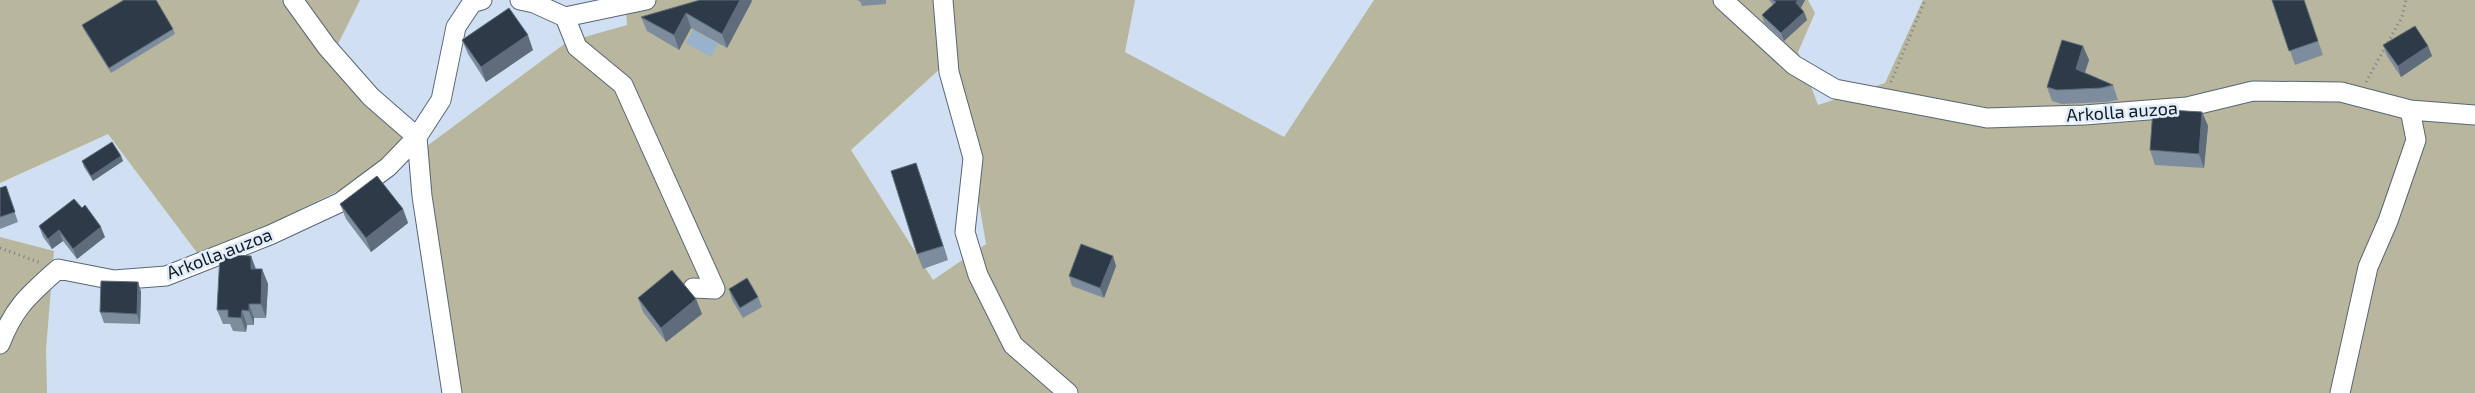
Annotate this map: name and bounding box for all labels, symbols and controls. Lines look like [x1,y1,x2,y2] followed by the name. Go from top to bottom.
[2066,96,2178,126] street label: Arkolla auzoa
[163,223,275,283] street label: Arkolla auzoa

